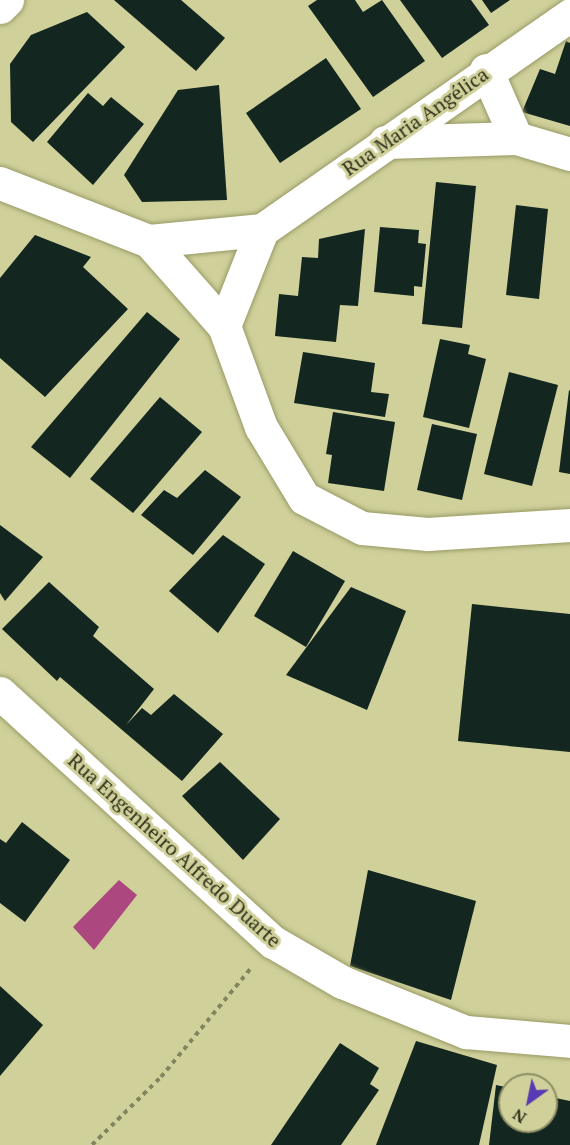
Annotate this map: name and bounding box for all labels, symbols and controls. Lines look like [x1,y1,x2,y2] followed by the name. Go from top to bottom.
[337,62,493,180] street label: Rua Maria Angélica
[63,748,287,952] street label: Rua Engenheiro Alfredo Duarte
[498,1073,558,1133] north arrow
[508,1104,530,1129] text: N

